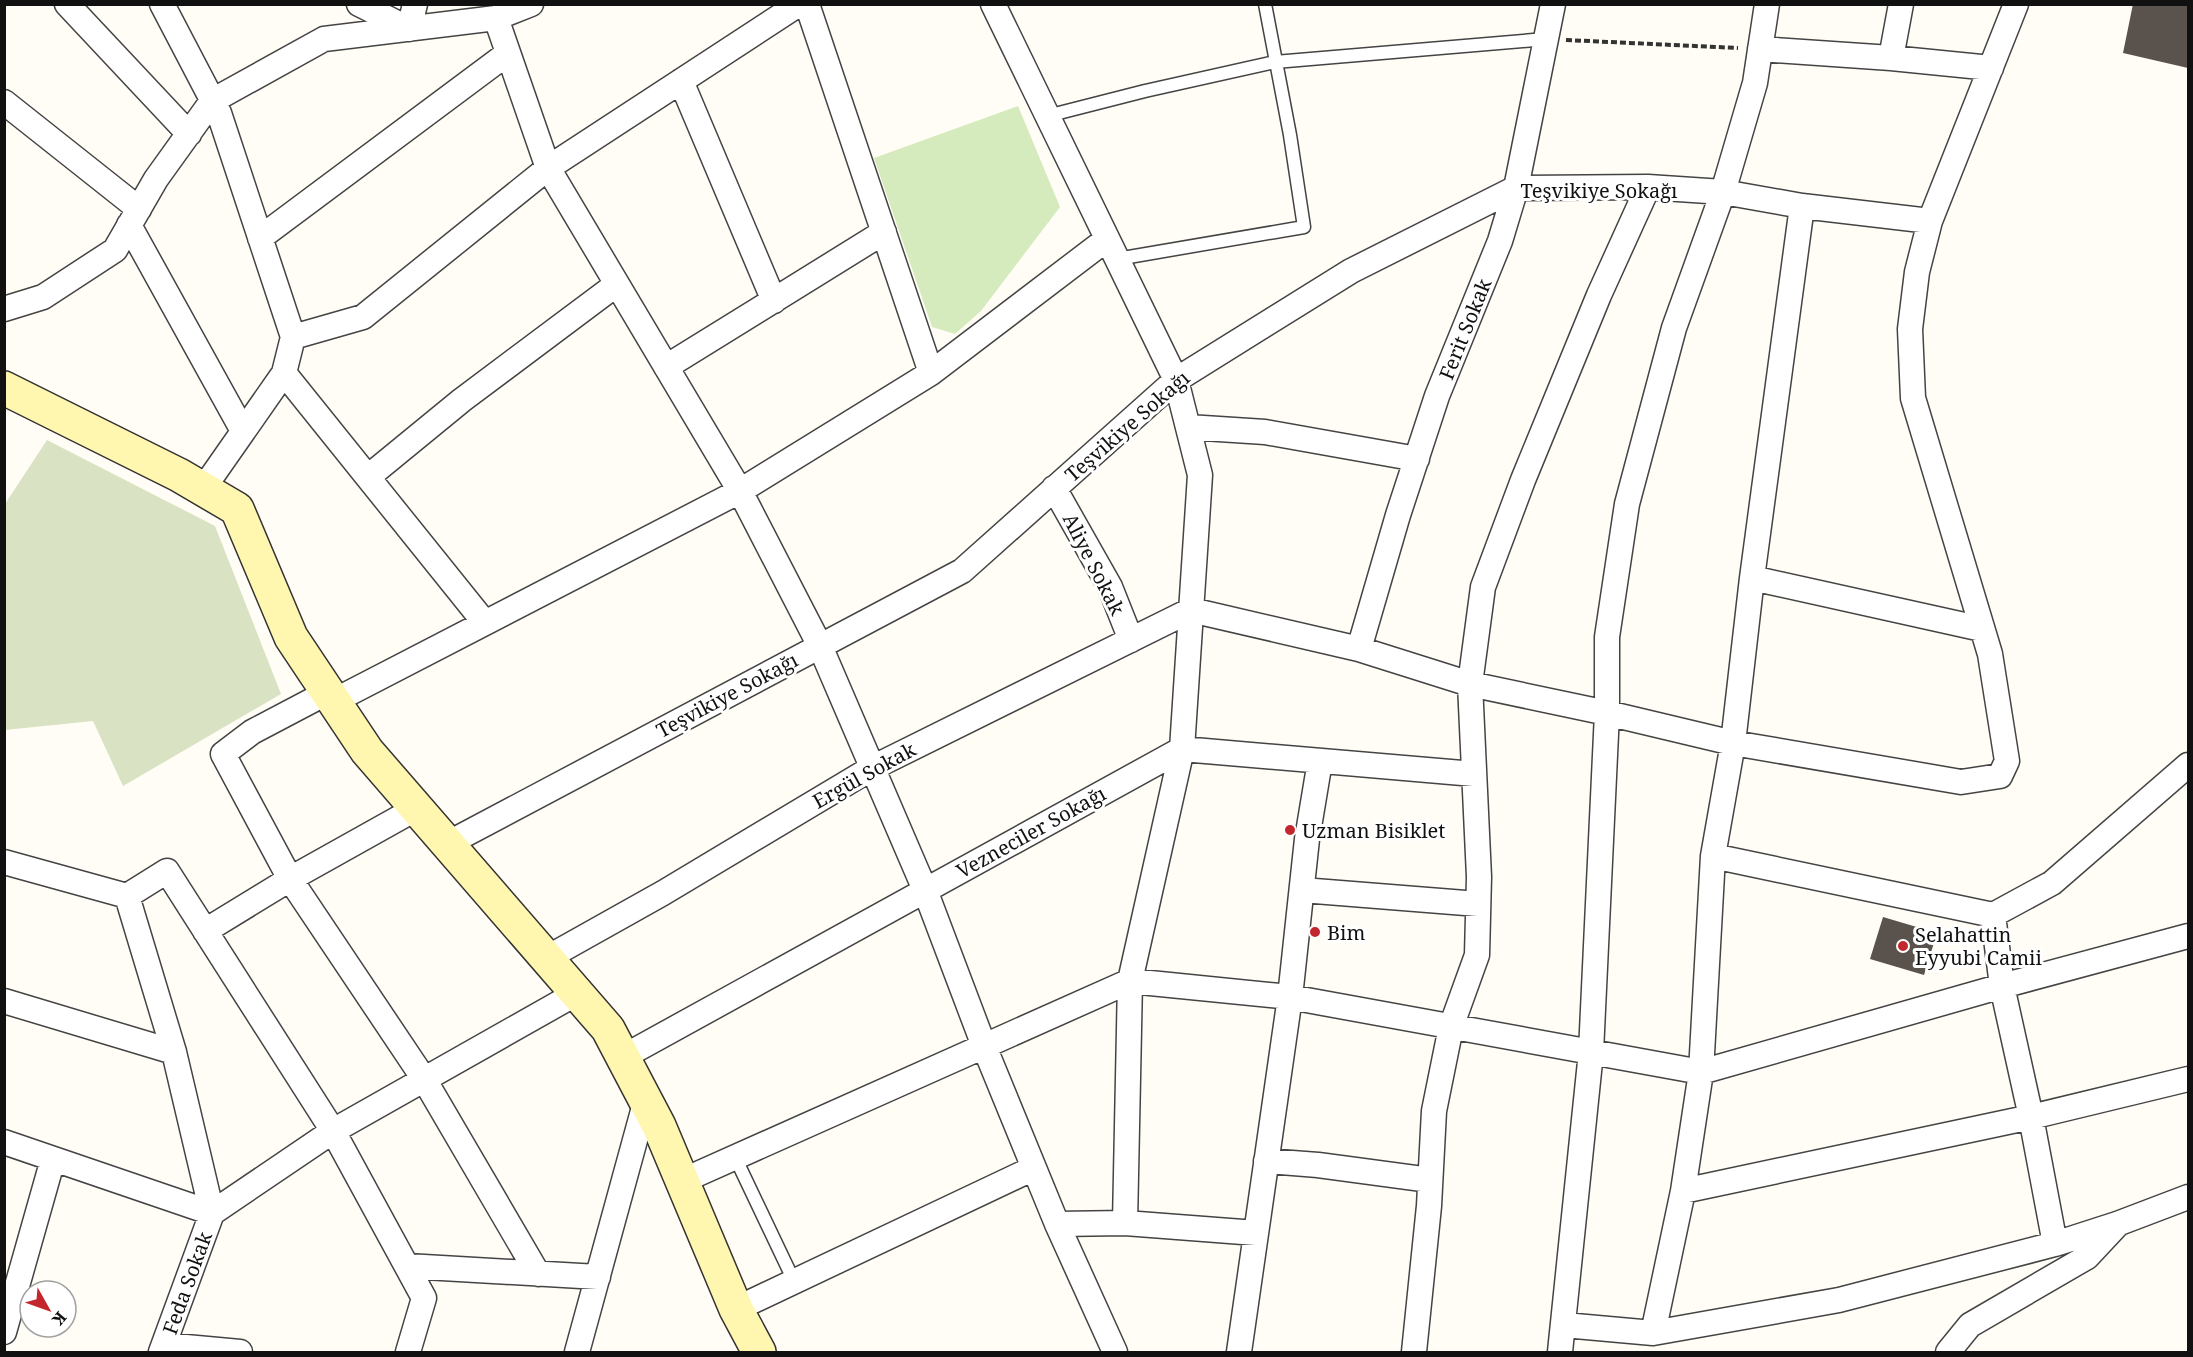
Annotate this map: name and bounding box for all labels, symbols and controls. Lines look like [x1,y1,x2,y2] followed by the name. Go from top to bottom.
[1521,177,1678,204] street label: Teşvikiye Sokağı
[1432,274,1498,384] street label: Ferit Sokak
[1059,364,1195,488] street label: Teşvikiye Sokağı
[1057,508,1131,620] street label: Aliye Sokak
[651,646,803,744] street label: Teşvikiye Sokağı
[808,735,921,814] street label: Ergül Sokak
[951,779,1111,884] street label: Vezneciler Sokağı
[1302,817,1445,844] place label: Uzman Bisiklet
[1283,823,1297,837] marker: Uzman Bisiklet
[1327,919,1365,946] place label: Bim
[1915,921,2042,971] place label: Selahattin Eyyubi Camii
[1308,925,1322,939] marker: Bim
[1896,939,1910,953] marker: Selahattin Eyyubi Camii
[156,1228,218,1338] street label: Feda Sokak
[18,1279,78,1339] north arrow
[47,1307,72,1330] text: K

